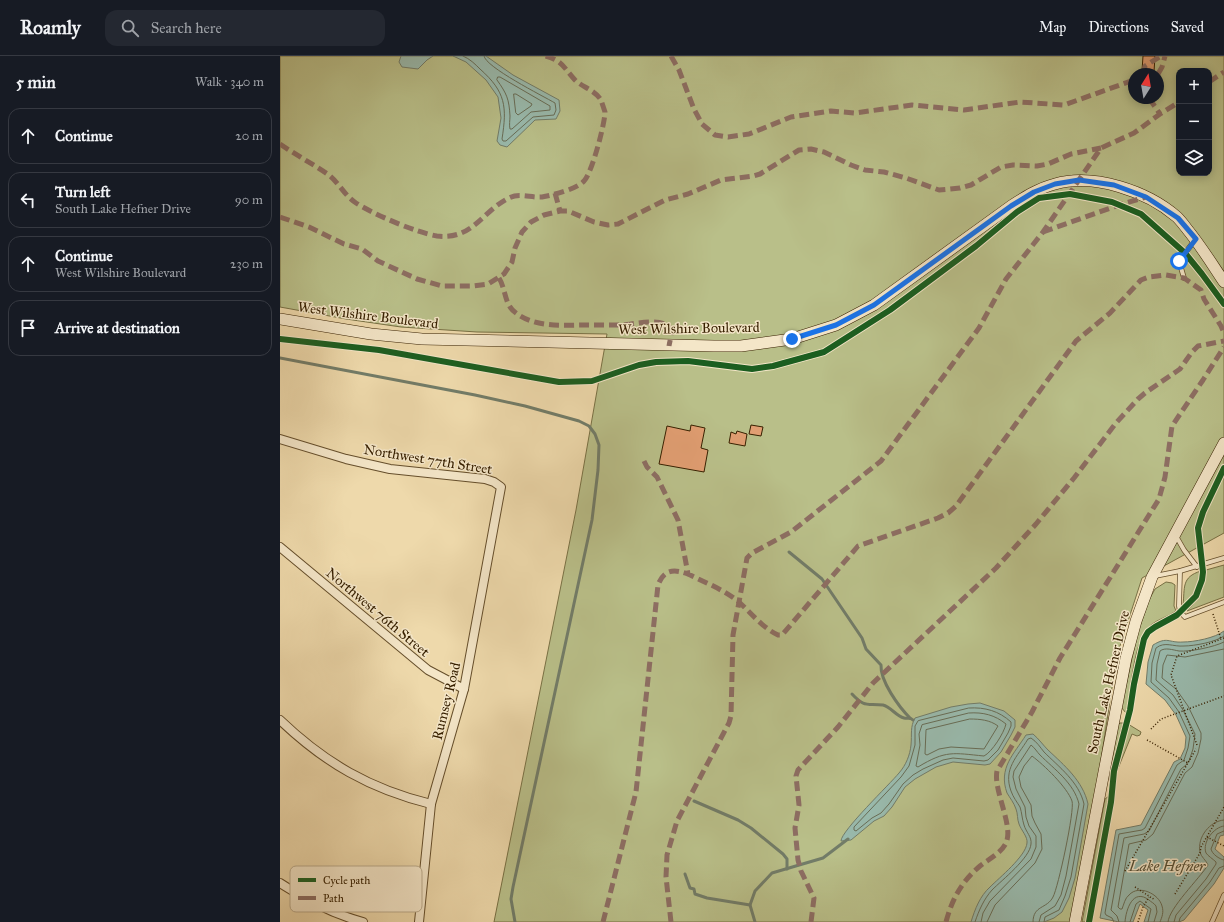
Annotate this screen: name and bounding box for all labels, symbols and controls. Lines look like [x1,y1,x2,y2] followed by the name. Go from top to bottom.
[105,10,385,46] search box
[20,16,81,39] text: Roamly
[119,17,141,39] icon: search
[151,19,222,37] text: Search here
[1039,19,1066,36] text: Map
[1088,19,1149,36] text: Directions
[1171,19,1204,36] text: Saved
[1128,68,1164,104] north arrow
[1176,68,1212,176] map controls
[1176,68,1212,104] button: +
[16,72,56,93] text: 5 min
[195,74,264,90] text: Walk · 340 m
[1176,104,1212,140] button: −
[17,125,39,147] icon: ahead
[55,127,113,145] text: Continue
[235,128,263,144] text: 20 m
[1176,140,1212,176] button: layers
[55,183,111,201] text: Turn left
[17,189,39,211] icon: left
[235,192,263,208] text: 90 m
[55,201,191,217] text: South Lake Hefner Drive
[55,247,113,265] text: Continue
[1170,252,1188,270] route start
[17,253,39,275] icon: ahead
[230,256,263,272] text: 230 m
[55,265,186,281] text: West Wilshire Boulevard
[297,298,439,333] street label: West Wilshire Boulevard
[17,317,39,339] icon: arrive
[55,319,180,337] text: Arrive at destination
[618,319,760,338] street label: West Wilshire Boulevard
[783,330,801,348] route end
[362,441,493,478] street label: Northwest 77th Street
[323,564,433,661] street label: Northwest 76th Street
[1084,609,1133,755] street label: South Lake Hefner Drive
[429,661,464,742] street label: Rumsey Road
[1128,857,1206,875] water label: Lake Hefner
[290,866,422,912] legend
[323,874,370,887] text: Cycle path
[323,892,344,905] text: Path

